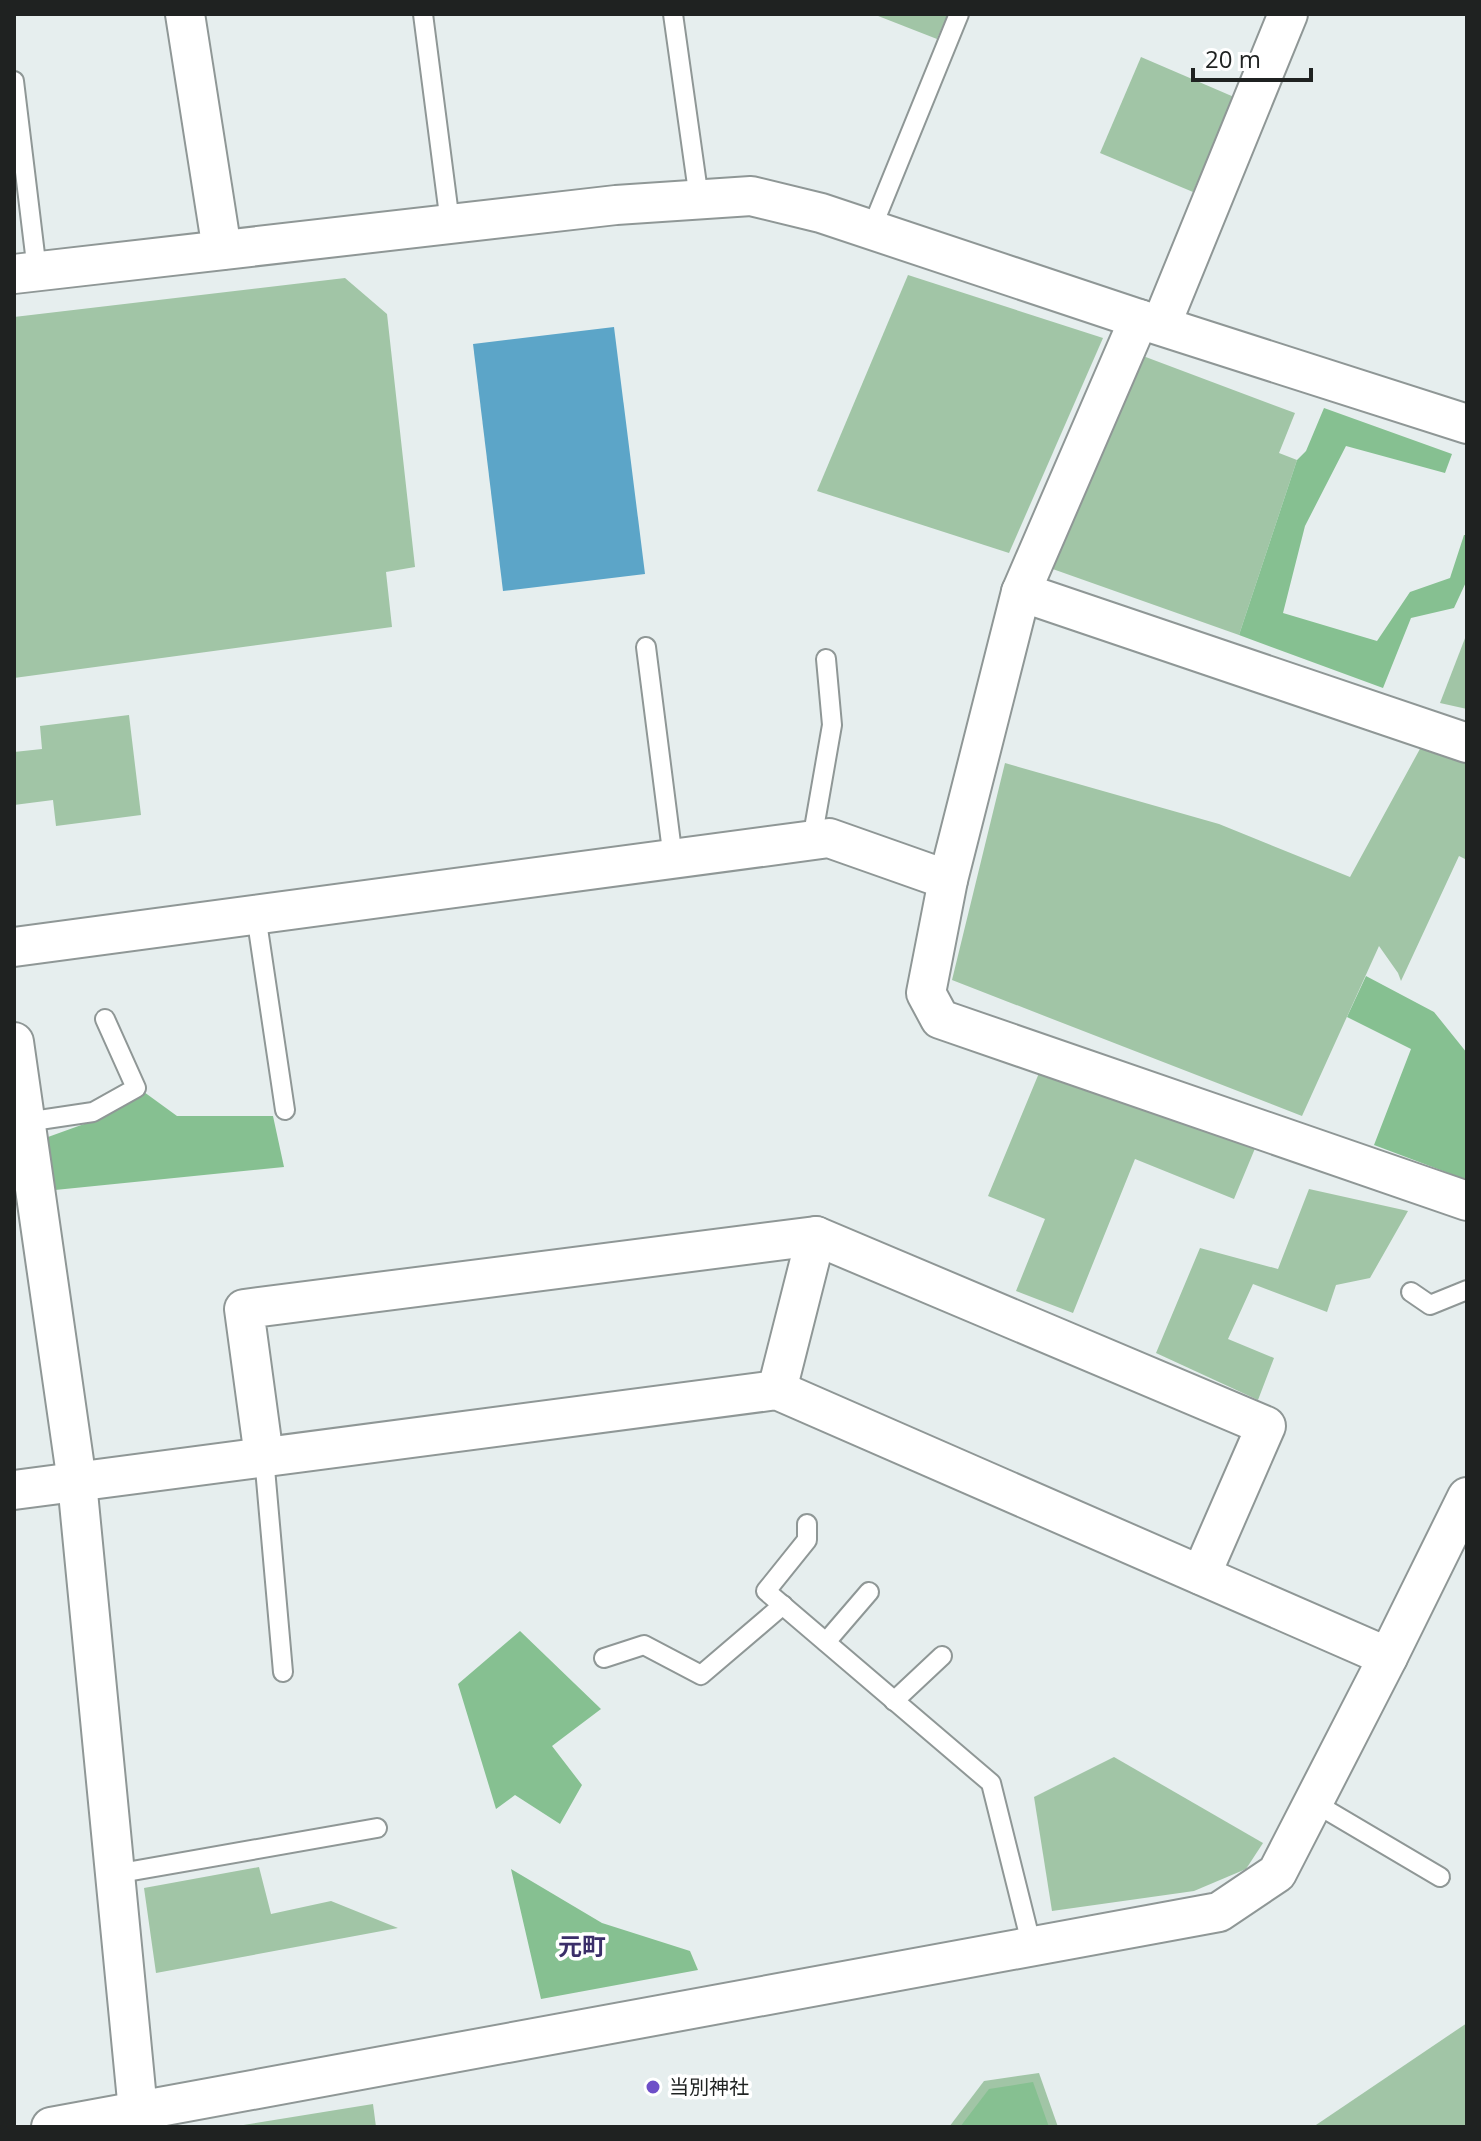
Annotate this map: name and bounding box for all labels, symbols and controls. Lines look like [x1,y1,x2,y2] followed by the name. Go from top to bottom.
[1193,32,1311,82] scale bar
[1205,42,1261,75] text: 20 m
[558,1929,606,1962] district label: 元町
[669,2073,749,2100] place label: 当別神社
[644,2078,662,2096] marker: 当別神社

